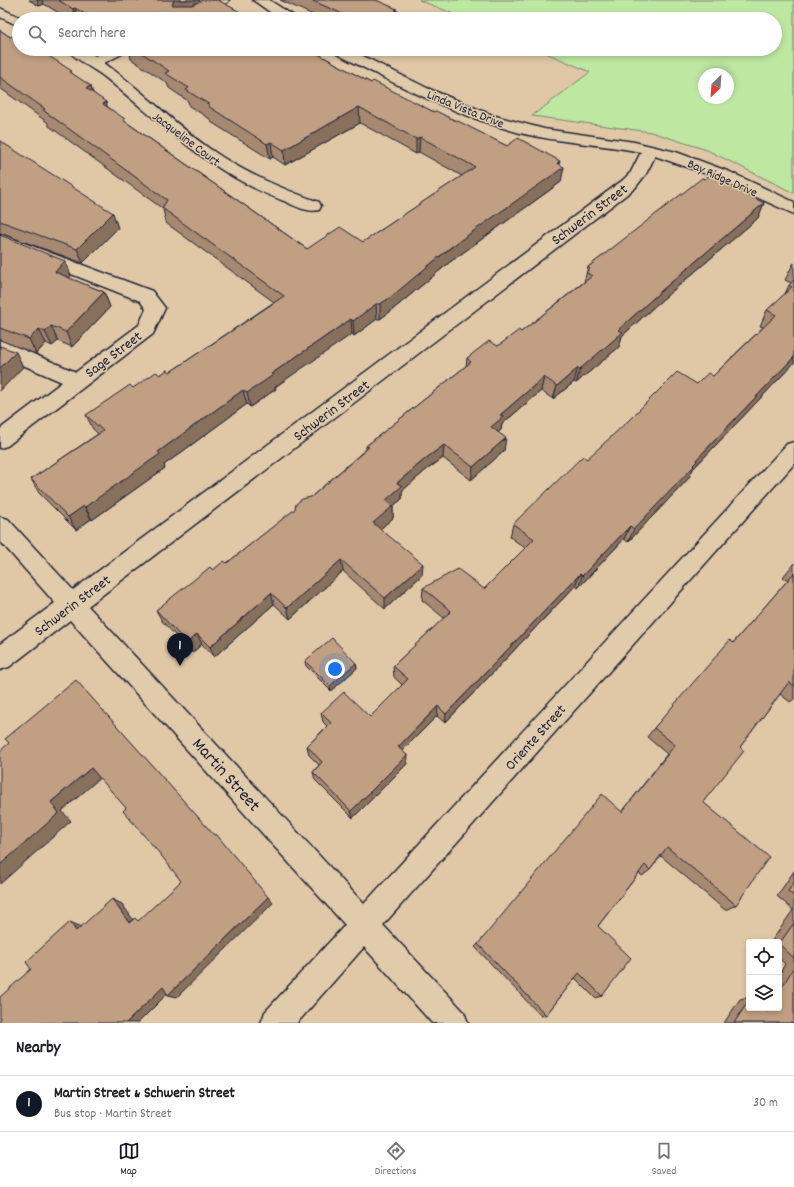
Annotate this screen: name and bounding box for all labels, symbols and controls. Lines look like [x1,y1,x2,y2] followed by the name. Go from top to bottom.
[12,12,782,56] search box
[26,23,48,45] icon: search
[58,23,126,45] text: Search here
[698,68,734,104] north arrow
[424,86,507,135] street label: Linda Vista Drive
[148,108,224,172] street label: Jacqueline Court
[684,155,760,203] street label: Bay Ridge Drive
[547,179,633,252] street label: Schwerin Street
[81,326,148,384] street label: Sage Street
[289,375,375,448] street label: Schwerin Street
[30,570,116,643] street label: Schwerin Street
[167,633,193,666] pin: 1
[325,659,345,679] your location
[501,700,573,776] street label: Oriente Street
[185,733,265,818] street label: Martin Street
[746,939,782,1011] map controls
[746,939,782,975] button: locate
[746,975,782,1011] button: layers
[16,1037,60,1061] text: Nearby
[54,1083,235,1105] text: Martin Street & Schwerin Street
[28,1094,30,1113] text: 1
[753,1094,778,1113] text: 30 m
[54,1105,171,1124] text: Bus stop · Martin Street
[118,1140,140,1180] tab: Map
[375,1140,417,1180] tab: Directions
[652,1140,676,1180] tab: Saved

